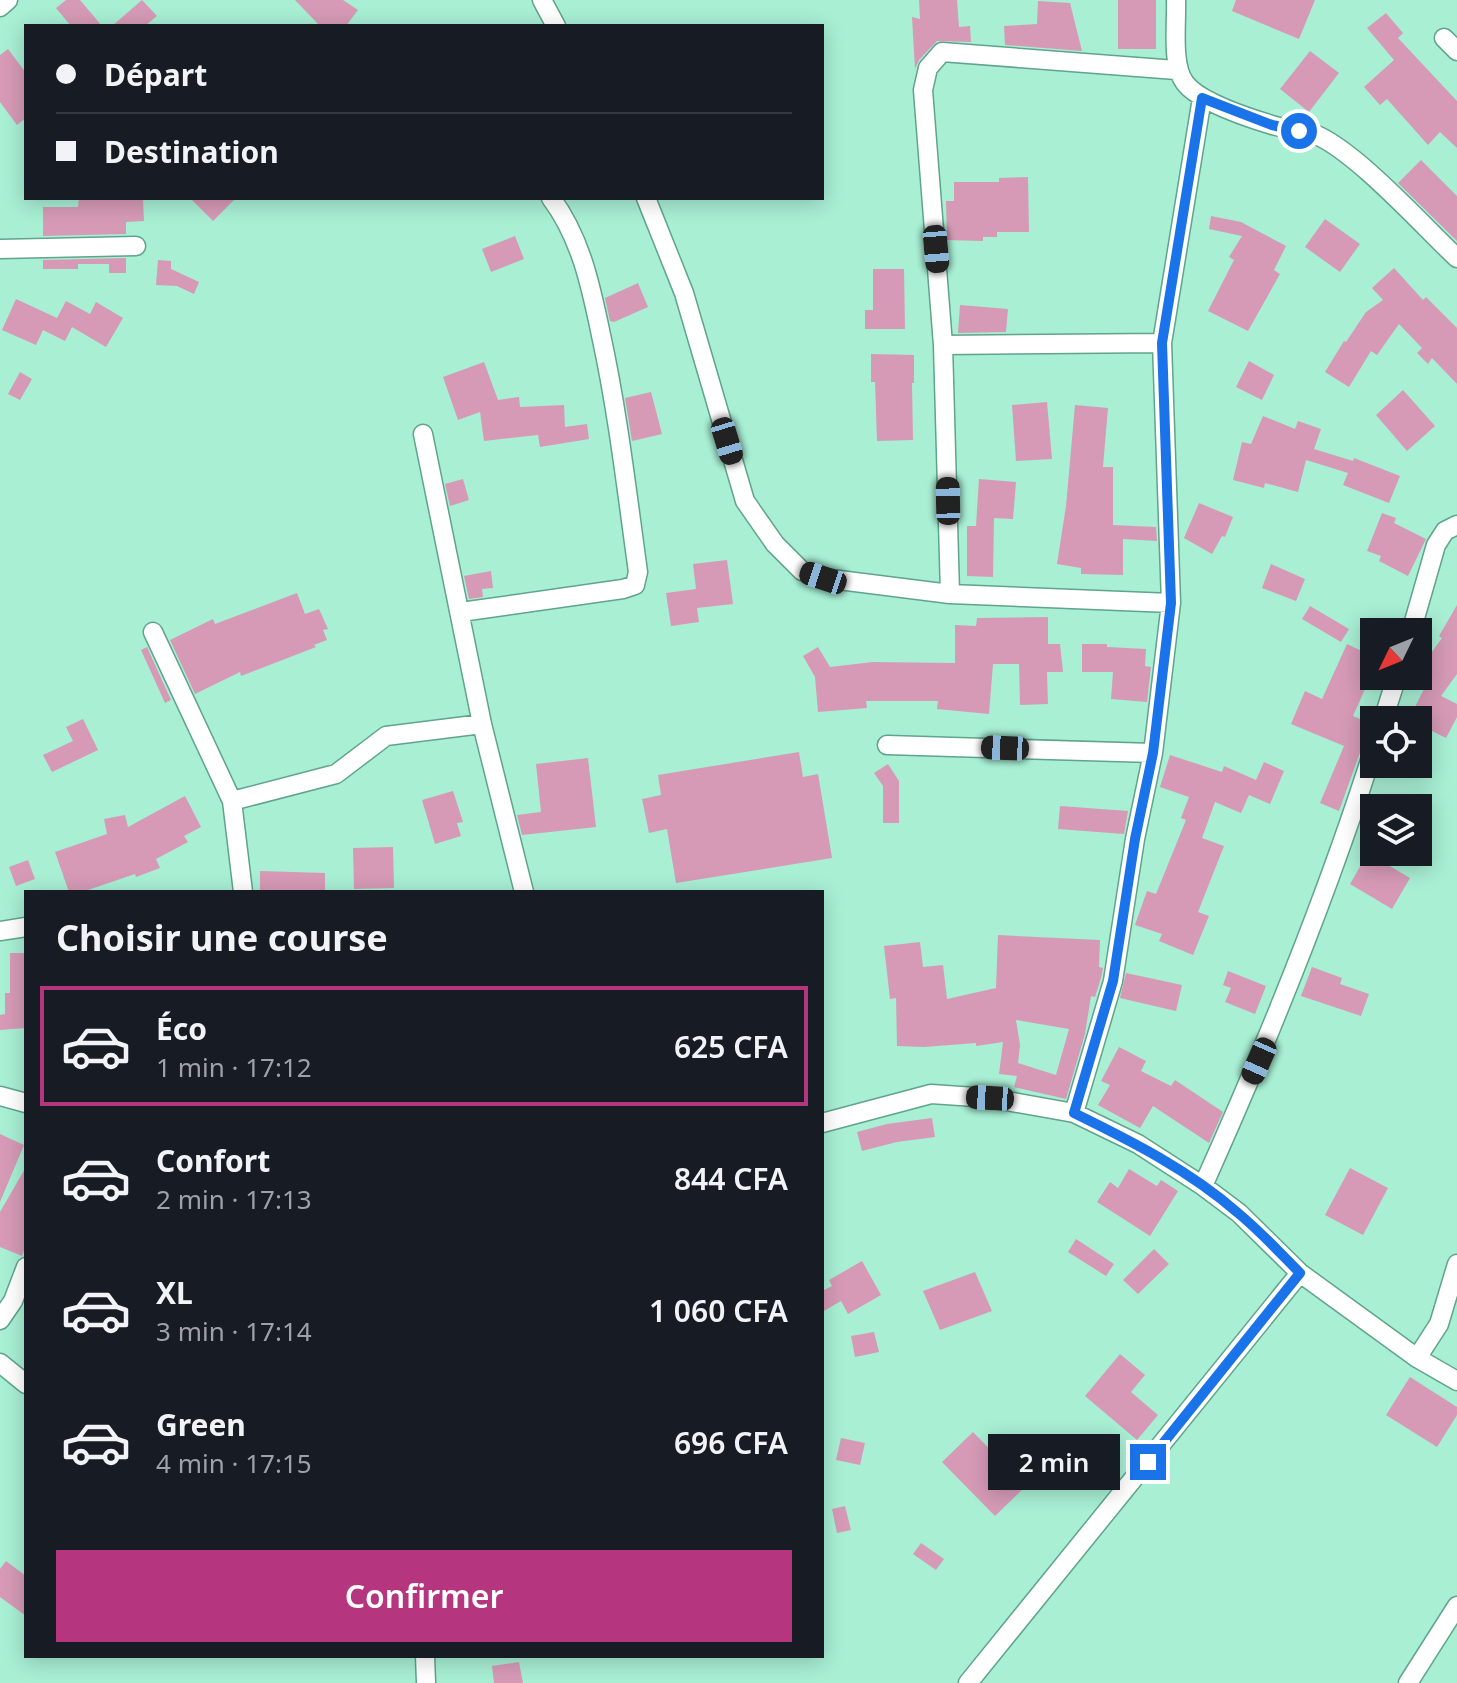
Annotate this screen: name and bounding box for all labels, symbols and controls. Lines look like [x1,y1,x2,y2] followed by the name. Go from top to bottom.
[104,54,207,95] text: Départ
[1281,113,1317,149] route start
[104,131,279,172] text: Destination
[922,224,950,274] car
[709,415,745,467] car
[936,477,960,525] car
[796,559,850,597] car
[1360,618,1432,690] north arrow
[1360,618,1432,866] map controls
[1360,706,1432,778] button: locate
[981,735,1029,761] car
[1360,794,1432,866] button: layers
[56,913,388,962] text: Choisir une course
[156,1008,207,1049] text: Éco
[60,1010,132,1082] icon: car
[674,1026,788,1067] text: 625 CFA
[1238,1034,1280,1088] car
[156,1049,312,1085] text: 1 min · 17:12
[965,1085,1015,1111] car
[156,1140,270,1181] text: Confort
[60,1142,132,1214] icon: car
[674,1158,788,1199] text: 844 CFA
[156,1181,312,1217] text: 2 min · 17:13
[156,1272,193,1313] text: XL
[60,1274,132,1346] icon: car
[649,1290,788,1331] text: 1 060 CFA
[156,1313,312,1349] text: 3 min · 17:14
[156,1404,246,1445] text: Green
[60,1406,132,1478] icon: car
[674,1422,788,1463] text: 696 CFA
[988,1434,1120,1490] callout: 2 min
[1019,1444,1089,1480] text: 2 min
[1130,1444,1166,1480] route end
[156,1445,312,1481] text: 4 min · 17:15
[56,1550,792,1642] button: Confirmer

